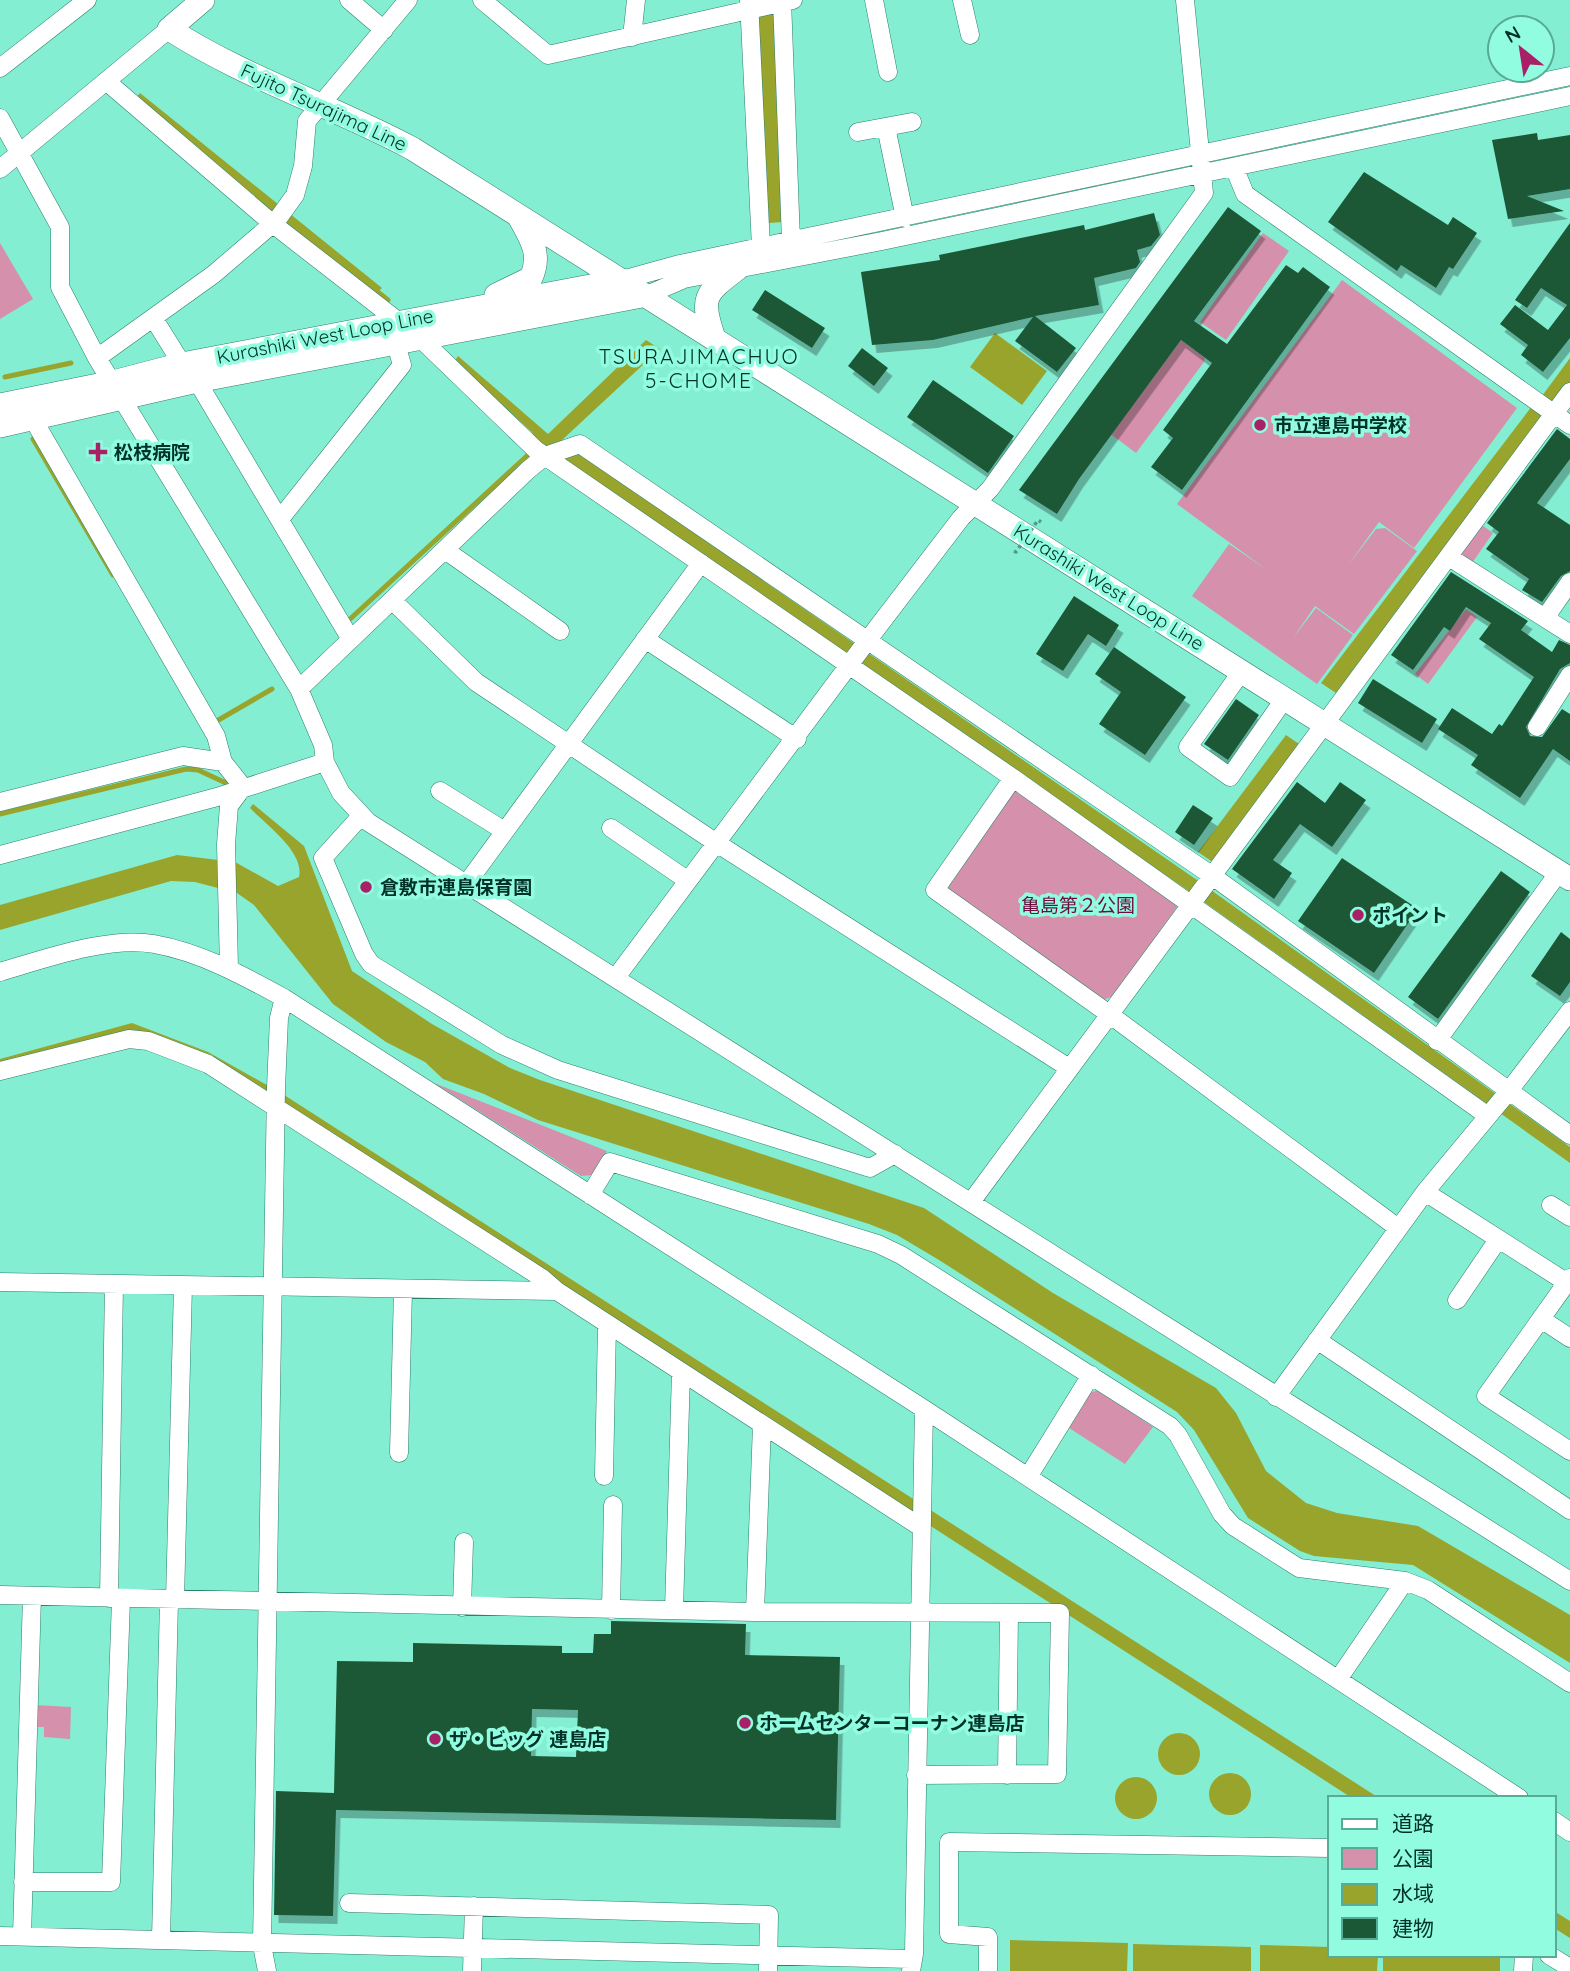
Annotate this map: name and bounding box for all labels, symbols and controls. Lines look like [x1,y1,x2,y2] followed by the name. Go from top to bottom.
[1486,14,1556,84] north arrow
[1500,20,1525,48] text: N
[237,58,411,156] street label: Fujito Tsurajima Line
[215,303,435,369] street label: Kurashiki West Loop Line
[598,343,800,393] district label: TSURAJIMACHUO 5-CHOME
[1274,413,1407,437] place label: 市立連島中学校
[1252,417,1268,433] marker: 市立連島中学校
[114,440,190,464] place label: 松枝病院
[88,442,108,462] marker: 松枝病院
[1009,518,1209,656] street label: Kurashiki West Loop Line
[380,875,532,899] place label: 倉敷市連島保育園
[358,879,374,895] marker: 倉敷市連島保育園
[1021,893,1135,917] park label: 亀島第２公園
[1372,903,1448,927] place label: ポイント
[1350,907,1366,923] marker: ポイント
[759,1711,1024,1735] place label: ホームセンターコーナン連島店
[737,1715,753,1731] marker: ホームセンターコーナン連島店
[449,1727,606,1751] place label: ザ・ビッグ 連島店
[427,1731,443,1747] marker: ザ・ビッグ 連島店
[1328,1796,1556,1957] legend
[1392,1810,1434,1836] text: 道路
[1392,1845,1434,1871] text: 公園
[1392,1880,1434,1906] text: 水域
[1392,1915,1434,1941] text: 建物

